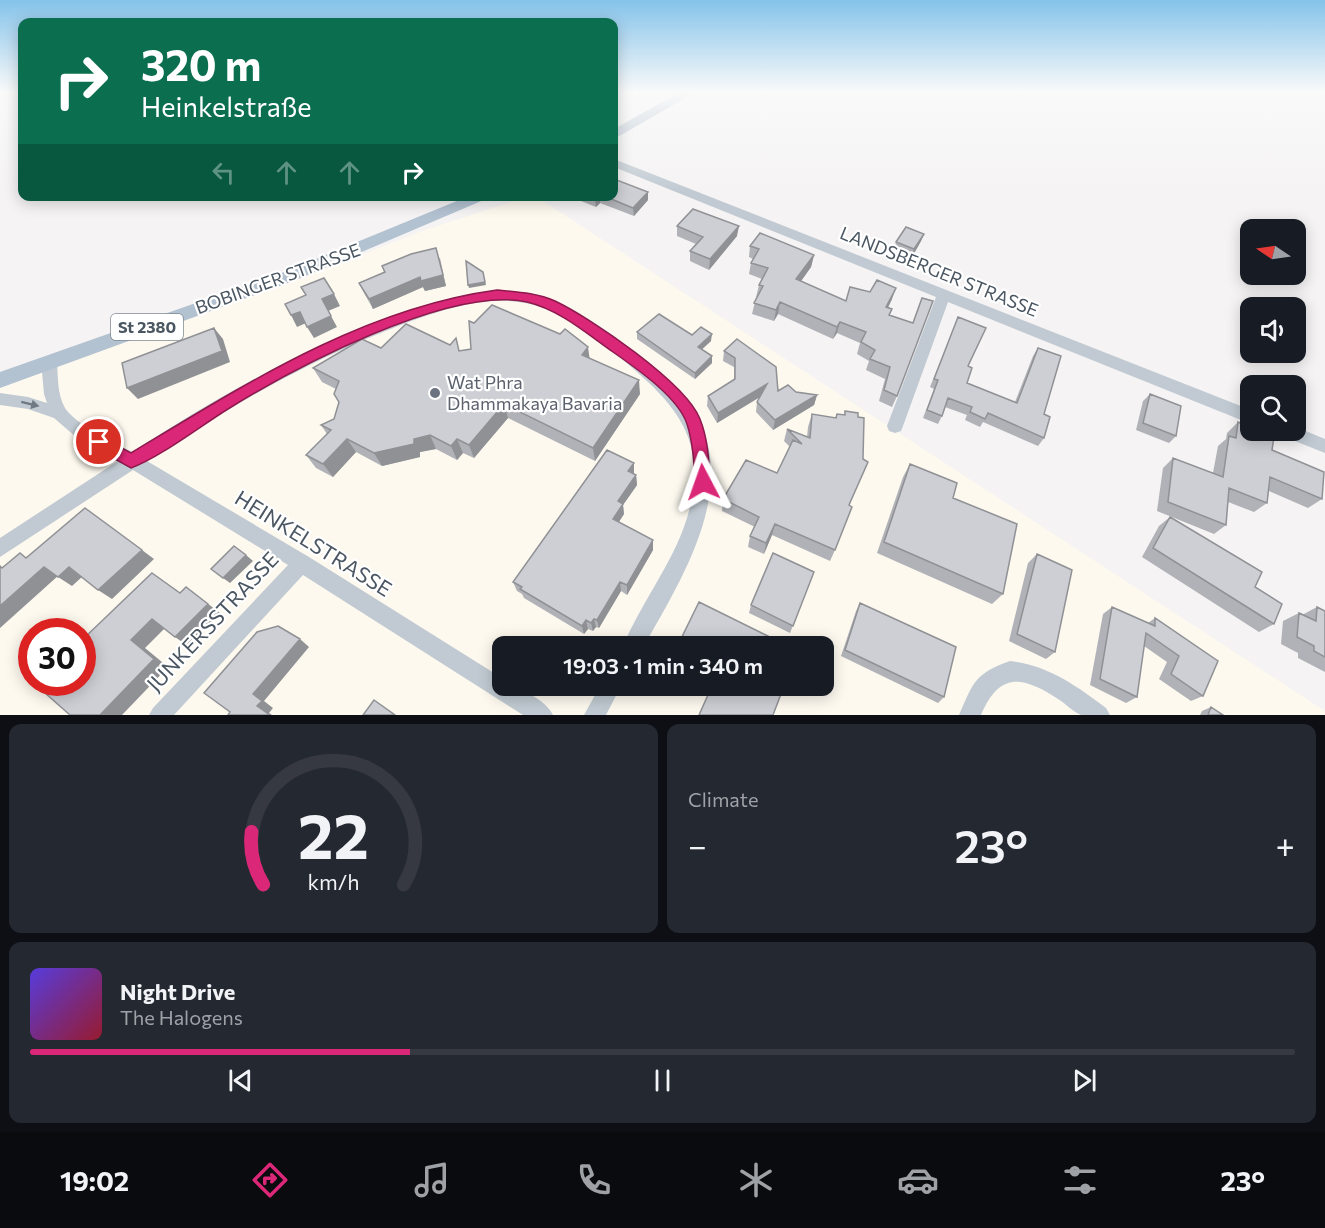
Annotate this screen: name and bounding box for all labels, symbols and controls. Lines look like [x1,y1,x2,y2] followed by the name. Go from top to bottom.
[141,38,261,90] text: 320 m
[42,42,120,120] icon: right
[141,90,312,123] text: Heinkelstraße
[207,156,240,189] icon: left
[270,156,303,189] icon: ahead
[333,156,366,189] icon: ahead
[396,156,429,189] icon: right
[1240,219,1306,285] north arrow
[1240,219,1306,441] map controls
[837,221,1042,321] street label: LANDSBERGER STRASSE
[192,238,363,318] street label: BOBINGER STRASSE
[1240,297,1306,363] button: sound
[111,314,183,340] road number: St 2380
[447,371,622,414] place label: Wat Phra Dhammakaya Bavaria
[1240,375,1306,441] button: search
[428,386,442,400] marker: Wat Phra Dhammakaya Bavaria
[21,400,39,410] one-way arrow
[73,416,124,467] pin
[82,425,115,458] icon: arrive
[671,450,735,514] position arrow
[231,485,397,601] street label: HEINKELSTRASSE
[141,546,283,696] street label: JUNKERSSTRASSE
[18,618,96,696] speed limit sign: 30
[563,652,763,679] text: 19:03 · 1 min · 340 m
[688,787,758,811] text: Climate
[298,796,369,872] text: 22
[954,817,1028,872] text: 23°
[688,824,707,865] text: −
[1276,824,1295,865] text: +
[307,869,360,895] text: km/h
[120,978,235,1005] text: Night Drive
[120,1005,243,1029] text: The Halogens
[224,1064,257,1097] icon: previous
[646,1064,679,1097] icon: pause
[1068,1064,1101,1097] icon: next
[249,1159,291,1201] icon: directions
[411,1159,453,1201] icon: music
[573,1159,615,1201] icon: phone
[735,1159,777,1201] icon: climate
[897,1159,939,1201] icon: car
[1059,1159,1101,1201] icon: filters
[60,1164,129,1197] text: 19:02
[1220,1164,1265,1197] text: 23°

